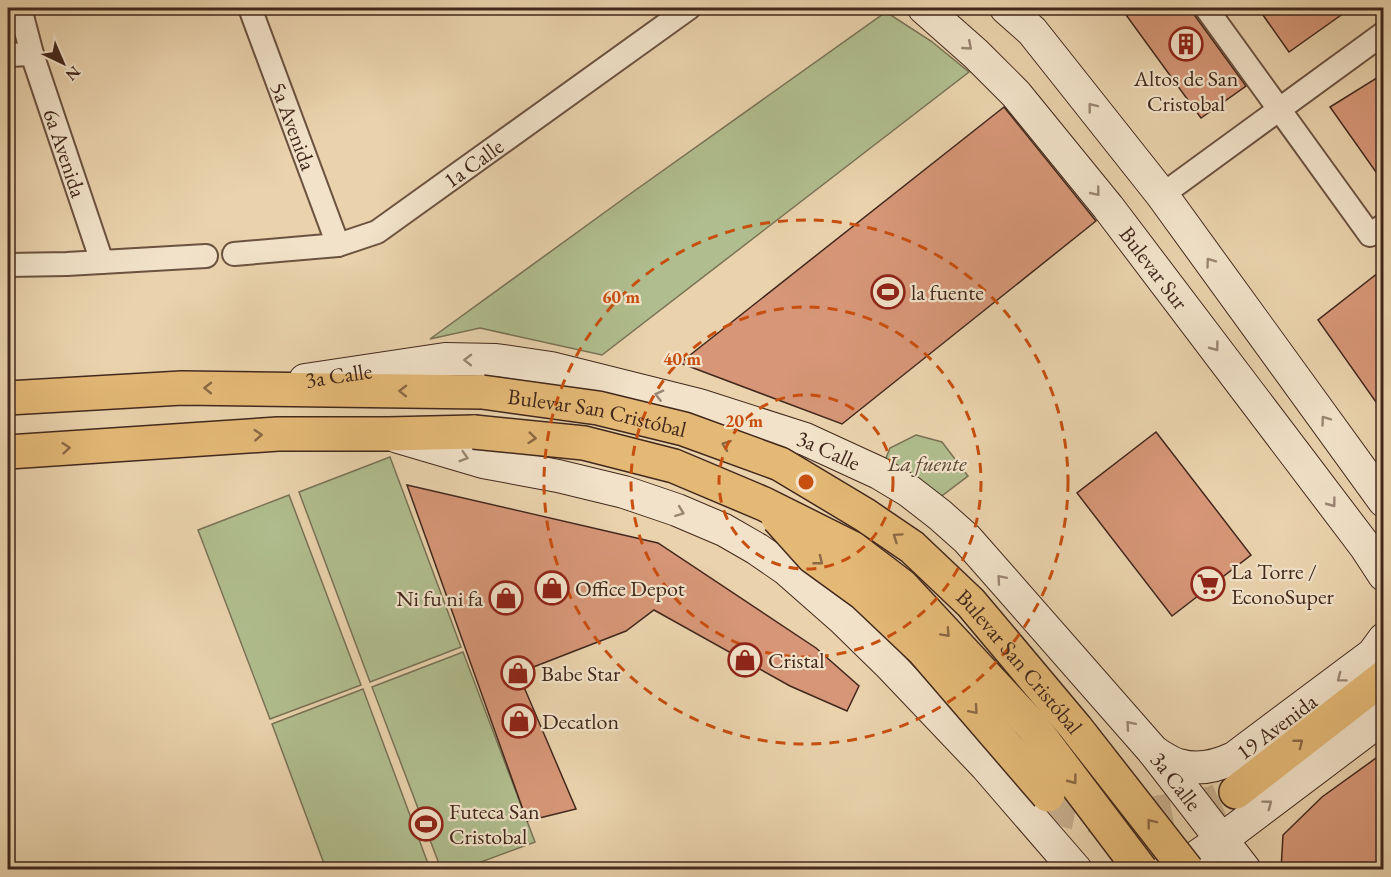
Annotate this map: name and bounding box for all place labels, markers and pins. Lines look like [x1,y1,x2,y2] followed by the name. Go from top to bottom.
[1168,26,1204,62] building icon: Altos de San Cristobal
[1133,64,1239,118] place label: Altos de San Cristobal
[870,274,906,310] sports icon: la fuente
[911,278,984,307] place label: la fuente
[796,472,816,492] centre of rings
[1231,557,1335,611] place label: La Torre / EconoSuper
[1190,566,1226,602] supermarket icon: La Torre / EconoSuper
[534,570,570,606] shop icon: Office Depot
[575,574,685,603] place label: Office Depot
[488,580,524,616] shop icon: Ni fu ni fa
[396,584,483,613] place label: Ni fu ni fa
[727,642,763,678] shop icon: Cristal
[768,646,824,675] place label: Cristal
[500,655,536,691] shop icon: Babe Star
[541,659,621,688] place label: Babe Star
[501,703,537,739] shop icon: Decatlon
[542,707,619,736] place label: Decatlon
[449,797,540,851] place label: Futeca San Cristobal
[408,806,444,842] sports icon: Futeca San Cristobal

